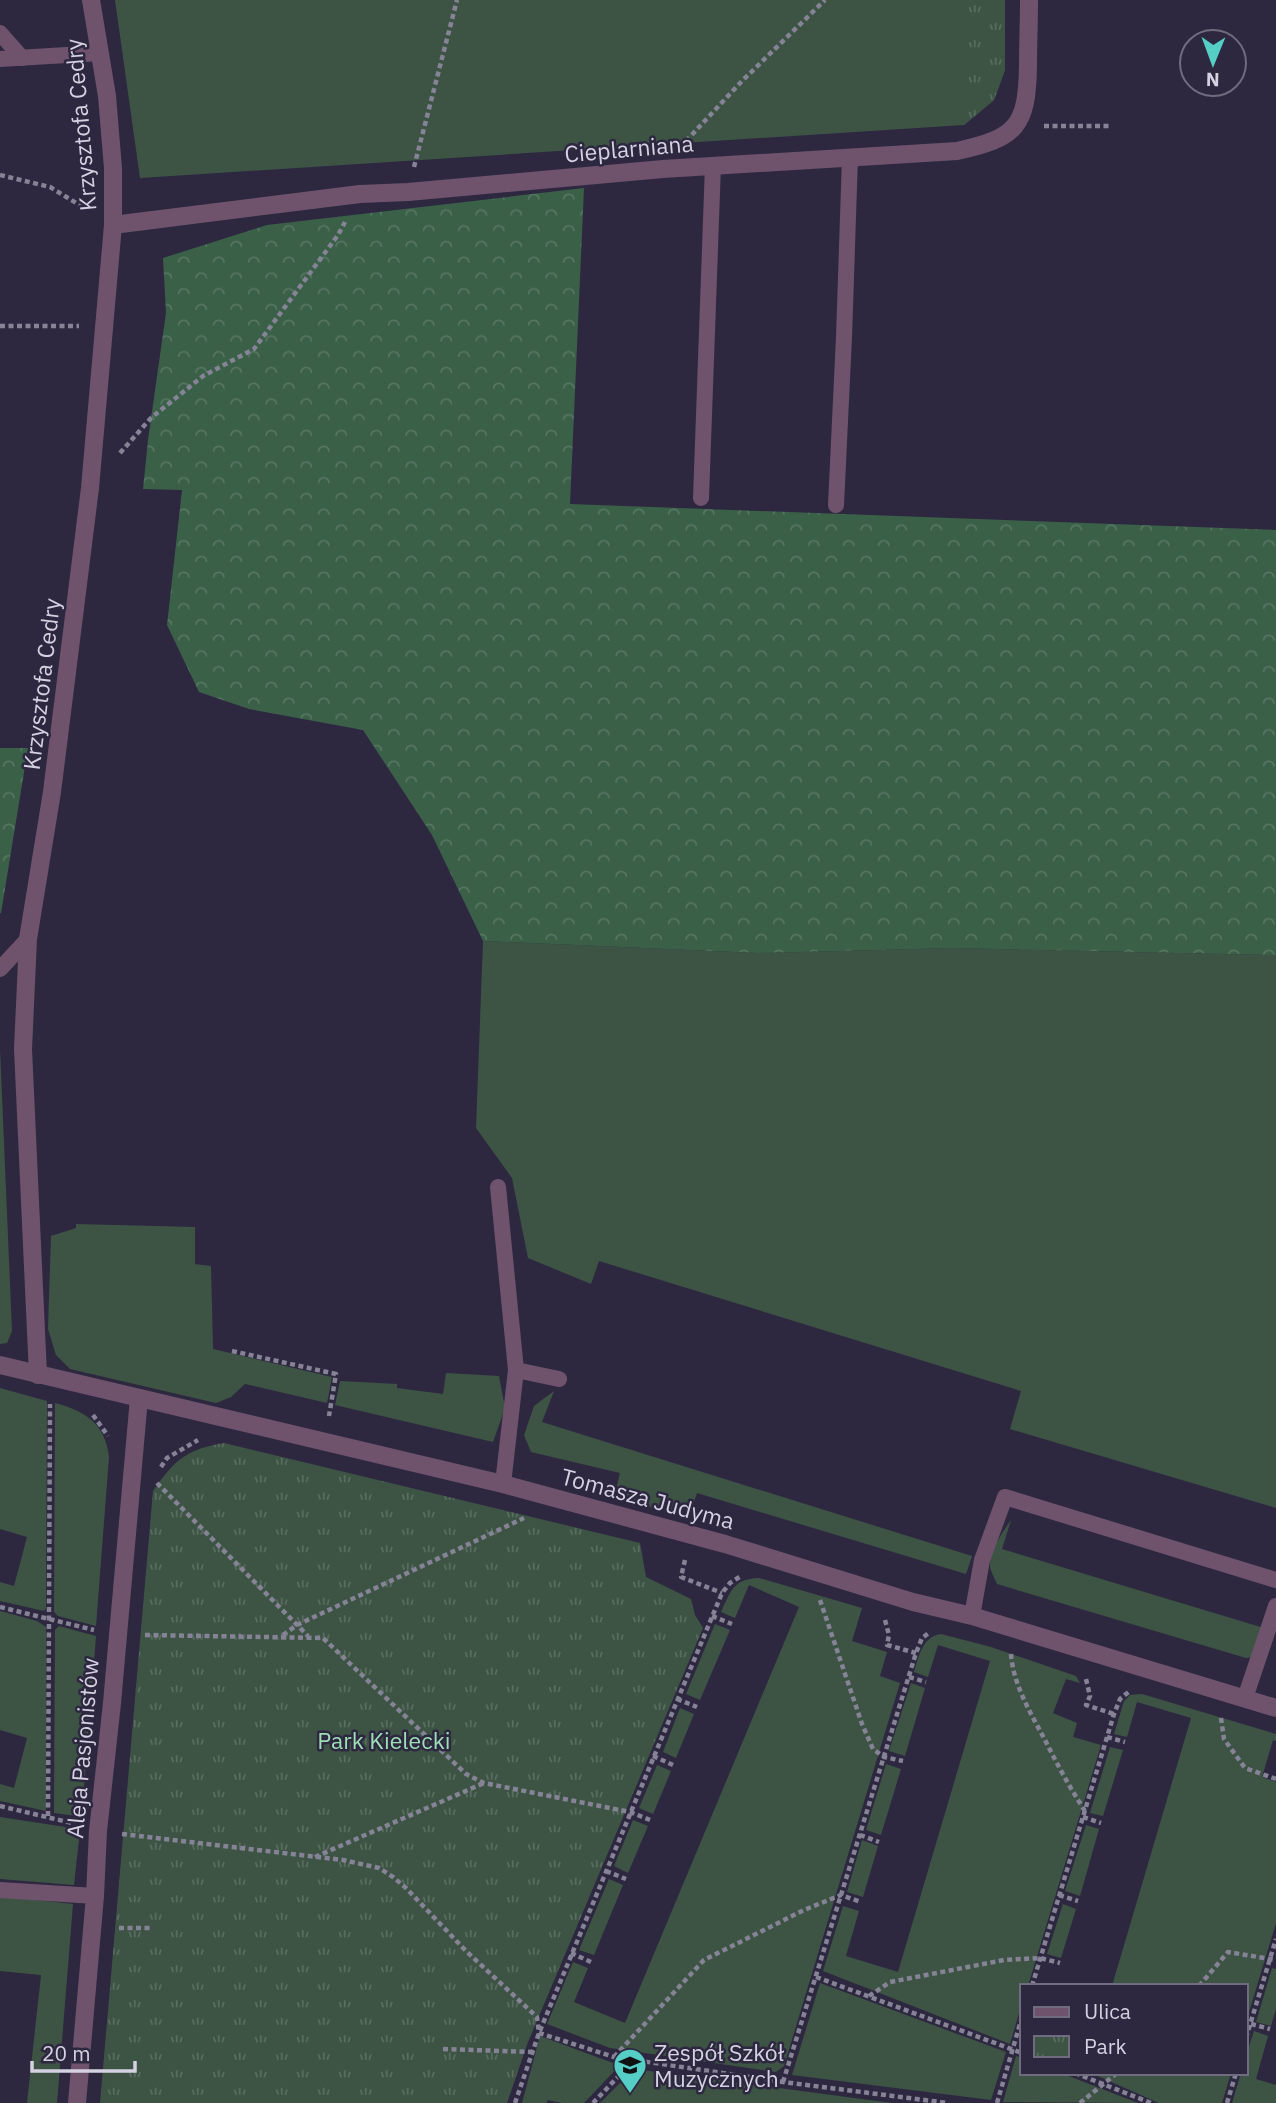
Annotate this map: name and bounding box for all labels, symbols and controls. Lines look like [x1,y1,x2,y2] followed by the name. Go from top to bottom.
[1178,28,1248,98] north arrow
[57,37,102,212] street label: Krzysztofa Cedry
[1206,68,1220,92] text: N
[563,127,695,169] street label: Cieplarniana
[16,596,66,772] street label: Krzysztofa Cedry
[558,1460,738,1536] street label: Tomasza Judyma
[59,1656,105,1840] street label: Aleja Pasjonistów
[317,1725,451,1755] park label: Park Kielecki
[1020,1984,1248,2075] legend
[1084,1997,1131,2025] text: Ulica
[32,2030,135,2074] scale bar
[1084,2032,1127,2060] text: Park
[654,2037,785,2093] place label: Zespół Szkół Muzycznych
[42,2039,91,2067] text: 20 m
[611,2046,649,2095] school or university icon: Zespół Szkół Muzycznych

